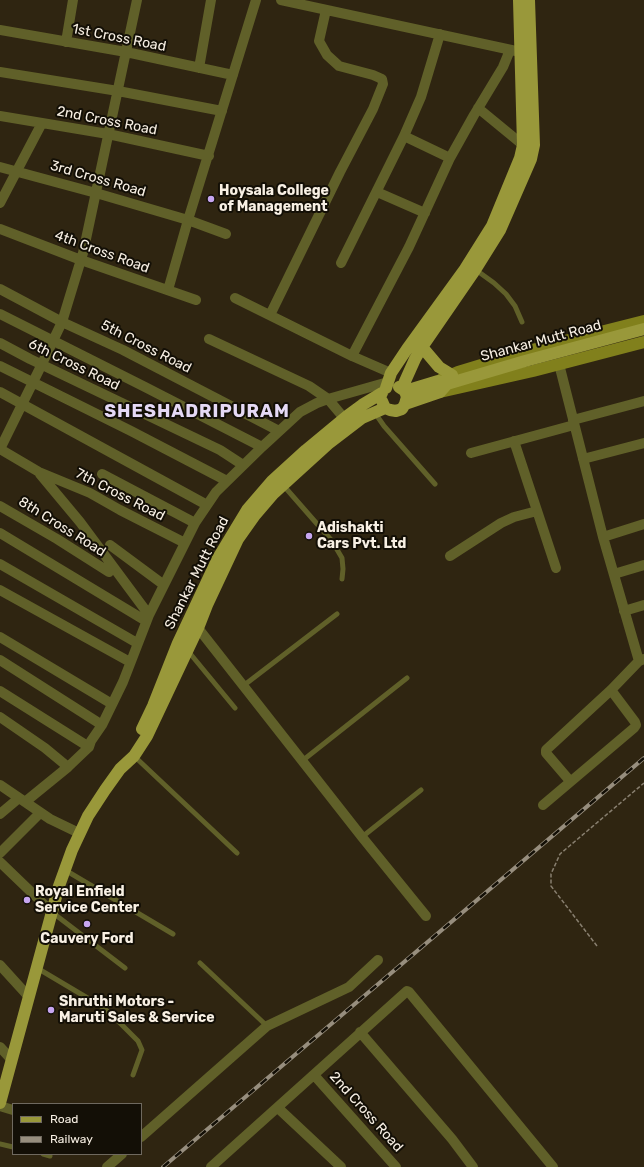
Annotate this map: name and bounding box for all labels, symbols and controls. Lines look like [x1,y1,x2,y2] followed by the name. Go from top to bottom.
[71,21,167,55] street label: 1st Cross Road
[55,103,159,139] street label: 2nd Cross Road
[48,157,148,201] street label: 3rd Cross Road
[219,183,329,216] place label: Hoysala College of Management
[206,194,216,204] marker: Hoysala College of Management
[52,227,152,277] street label: 4th Cross Road
[98,317,194,377] street label: 5th Cross Road
[479,317,603,365] street label: Shankar Mutt Road
[26,336,122,394] street label: 6th Cross Road
[104,401,290,423] district label: SHESHADRIPURAM
[73,465,167,525] street label: 7th Cross Road
[15,493,109,561] street label: 8th Cross Road
[161,514,233,632] street label: Shankar Mutt Road
[317,520,406,552] place label: Adishakti Cars Pvt. Ltd
[304,531,314,541] marker: Adishakti Cars Pvt. Ltd
[35,884,139,916] place label: Royal Enfield Service Center
[22,895,32,905] marker: Royal Enfield Service Center
[82,919,92,929] marker: Cauvery Ford
[40,931,134,947] place label: Cauvery Ford
[59,994,215,1026] place label: Shruthi Motors - Maruti Sales & Service
[46,1005,56,1015] marker: Shruthi Motors - Maruti Sales & Service
[326,1069,406,1155] street label: 2nd Cross Road
[12,1103,142,1155] legend
[50,1112,78,1126] text: Road
[50,1132,93,1146] text: Railway

